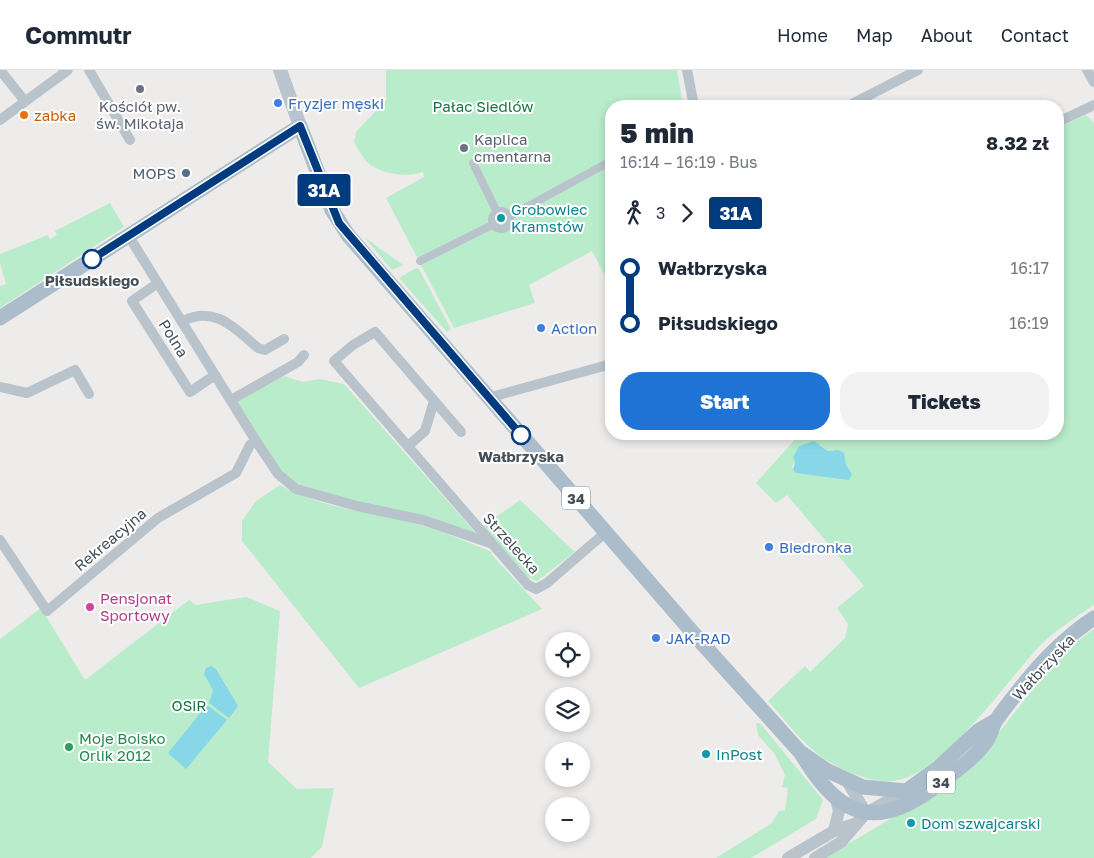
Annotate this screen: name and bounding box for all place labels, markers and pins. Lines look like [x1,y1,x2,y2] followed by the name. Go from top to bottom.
[134,83,146,95] marker: Kościół pw. św. Mikołaja
[288,94,384,112] place label: Fryzjer męski
[96,97,184,132] place label: Kościół pw. św. Mikołaja
[272,97,284,109] marker: Fryzjer męski
[34,106,76,124] place label: zabka
[18,109,30,121] marker: zabka
[474,130,551,165] place label: Kaplica cmentarna
[458,142,470,154] marker: Kaplica cmentarna
[133,164,176,182] place label: MOPS
[180,167,192,179] marker: MOPS
[511,200,587,235] place label: Grobowiec Kramstów
[495,212,507,224] marker: Grobowiec Kramstów
[82,249,102,269] marker: Piłsudskiego
[45,271,139,289] place label: Piłsudskiego
[551,319,597,337] place label: Action
[535,322,547,334] marker: Action
[511,425,531,445] marker: Wałbrzyska
[478,447,564,465] place label: Wałbrzyska
[779,538,852,556] place label: Biedronka
[763,541,775,553] marker: Biedronka
[100,589,172,624] place label: Pensjonat Sportowy
[84,601,96,613] marker: Pensjonat Sportowy
[666,629,731,647] place label: JAK-RAD
[650,632,662,644] marker: JAK-RAD
[79,729,166,764] place label: Moje Boisko Orlik 2012
[63,741,75,753] marker: Moje Boisko Orlik 2012
[716,745,763,763] place label: InPost
[700,748,712,760] marker: InPost
[921,814,1041,832] place label: Dom szwajcarski
[905,817,917,829] marker: Dom szwajcarski

